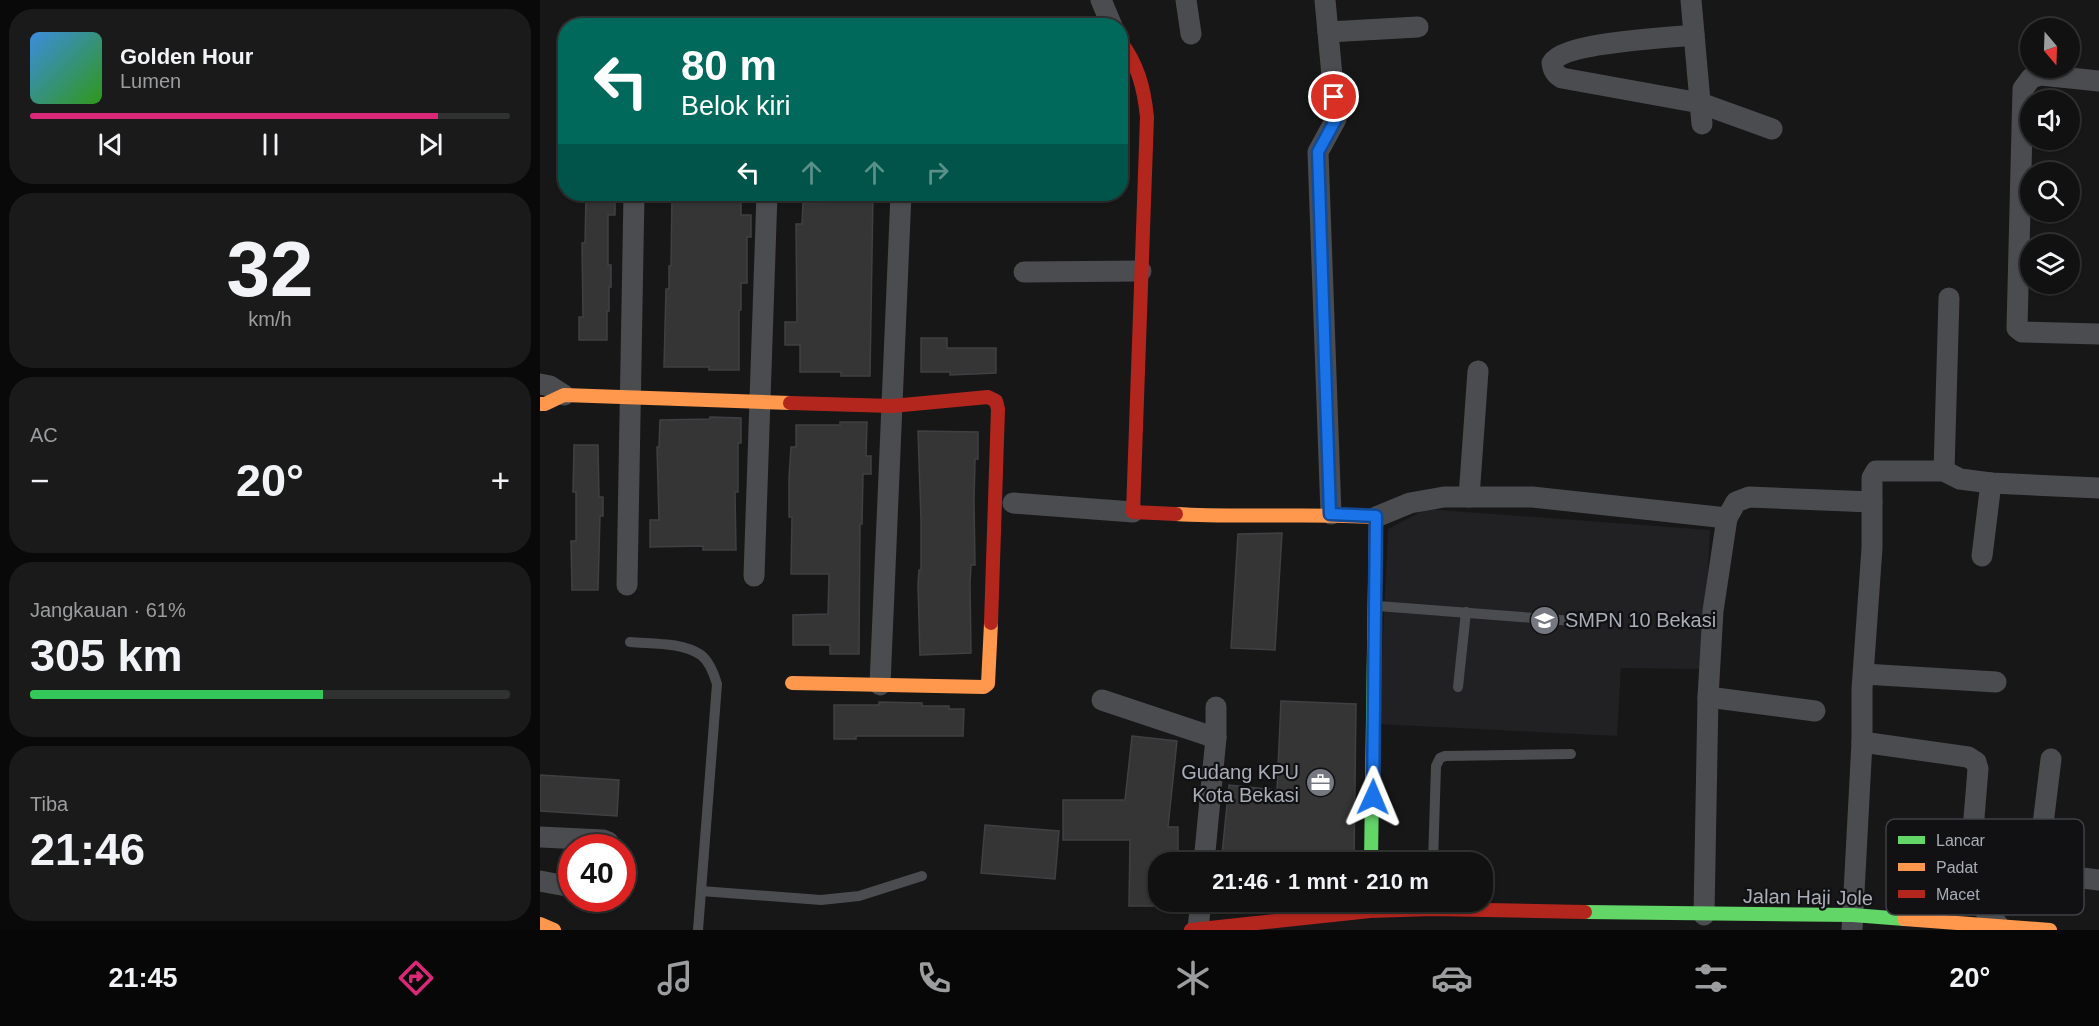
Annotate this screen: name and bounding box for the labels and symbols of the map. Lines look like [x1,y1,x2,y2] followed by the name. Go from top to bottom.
[2020,18,2080,78] north arrow
[1308,71,1359,122] pin
[1528,604,1560,636] school or university icon: SMPN 10 Bekasi
[1565,609,1716,631] place label: SMPN 10 Bekasi
[1181,761,1299,806] place label: Gudang KPU Kota Bekasi
[1341,765,1405,829] position arrow
[1304,767,1336,799] office icon: Gudang KPU Kota Bekasi
[1886,819,2084,915] legend
[1936,832,1986,849] text: Lancar
[558,834,636,912] speed limit sign: 40
[1936,859,1978,876] text: Padat
[1743,885,1873,909] street label: Jalan Haji Jole
[1936,886,1980,903] text: Macet

